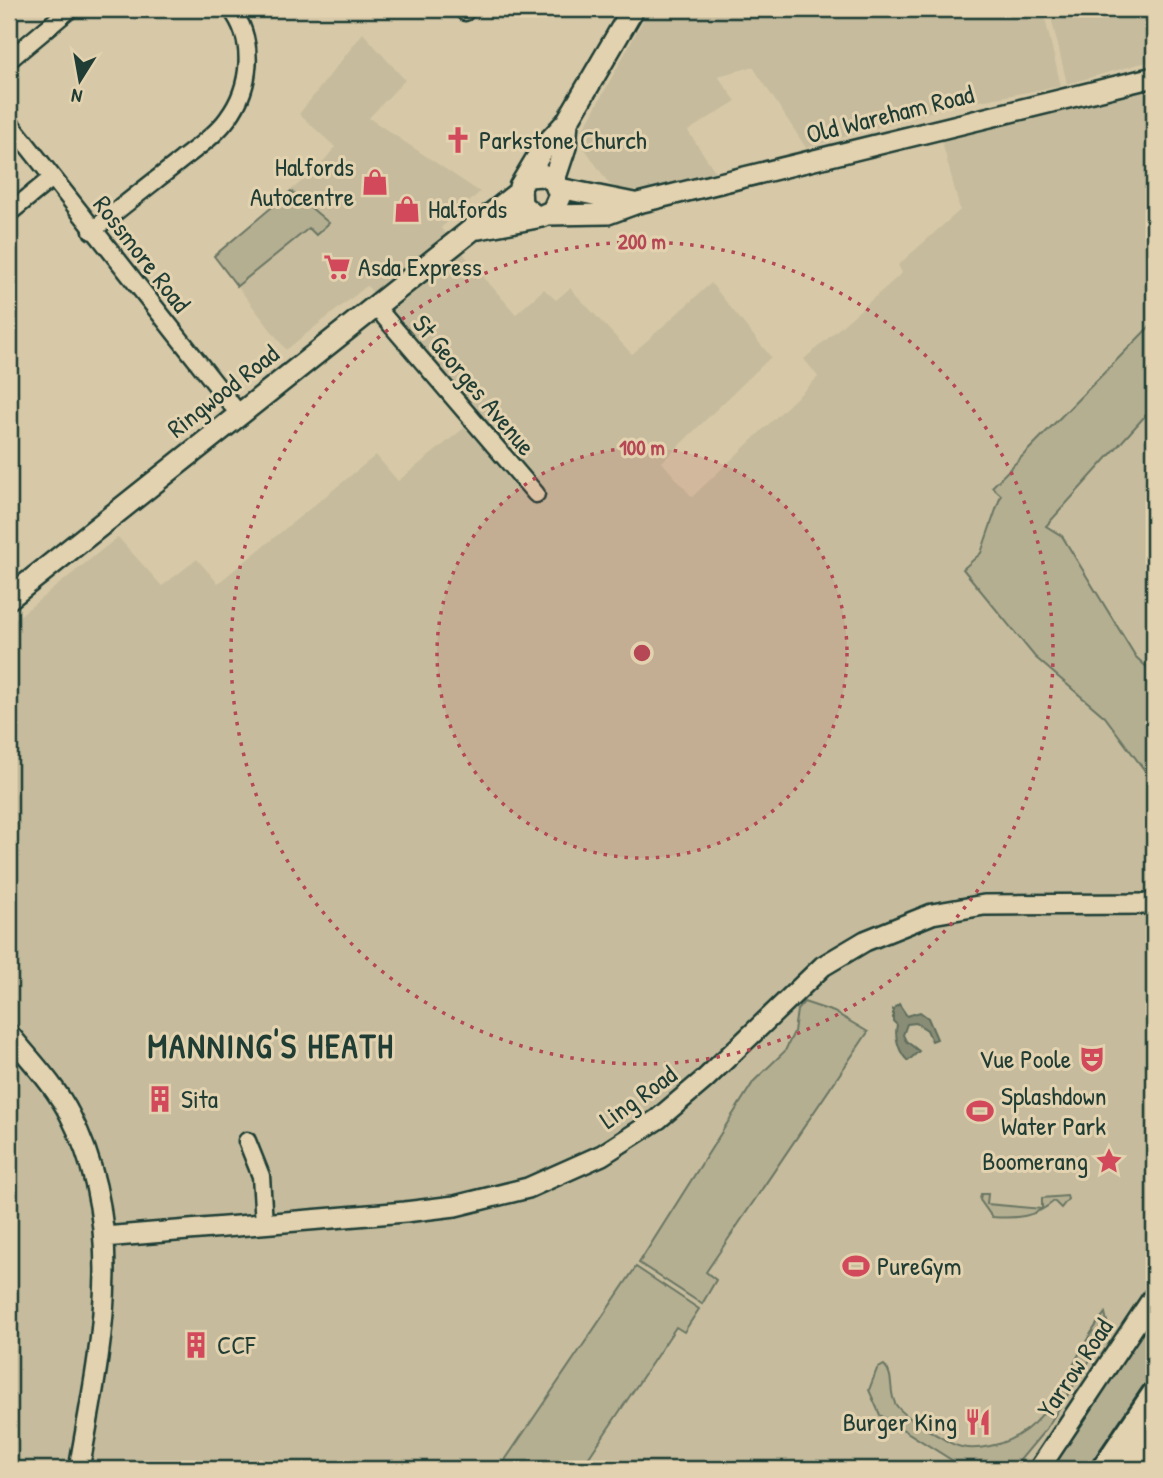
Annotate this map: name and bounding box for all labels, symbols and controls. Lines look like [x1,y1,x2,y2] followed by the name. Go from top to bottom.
[46,46,116,116] north arrow
[802,76,977,151] street label: Old Wareham Road
[69,83,84,110] text: N
[479,122,647,157] place label: Parkstone Church
[443,125,473,155] church icon: Parkstone Church
[250,149,354,214] place label: Halfords Autocentre
[360,167,390,197] shop icon: Halfords Autocentre
[86,188,199,319] street label: Rossmore Road
[428,191,507,226] place label: Halfords
[392,194,422,224] shop icon: Halfords
[618,227,666,256] text: 200 m
[358,249,482,284] place label: Asda Express
[322,252,352,282] supermarket icon: Asda Express
[405,307,544,463] street label: St Georges Avenue
[160,336,286,445] street label: Ringwood Road
[619,433,665,462] text: 100 m
[630,641,654,665] centre of rings
[147,1024,395,1068] district label: MANNING'S HEATH
[979,1041,1071,1076] place label: Vue Poole
[1077,1044,1107,1074] theatre icon: Vue Poole
[592,1057,683,1136] street label: Ling Road
[1001,1078,1107,1143] place label: Splashdown Water Park
[181,1081,218,1116] place label: Sita
[145,1084,175,1114] building icon: Sita
[965,1096,995,1126] sports icon: Splashdown Water Park
[982,1143,1088,1178] place label: Boomerang
[1094,1146,1124,1176] place icon: Boomerang
[877,1248,961,1283] place label: PureGym
[841,1251,871,1281] sports icon: PureGym
[1029,1311,1121,1424] street label: Yarrow Road
[217,1327,256,1362] place label: CCF
[181,1330,211,1360] building icon: CCF
[843,1404,957,1439] place label: Burger King
[963,1407,993,1437] restaurant icon: Burger King

